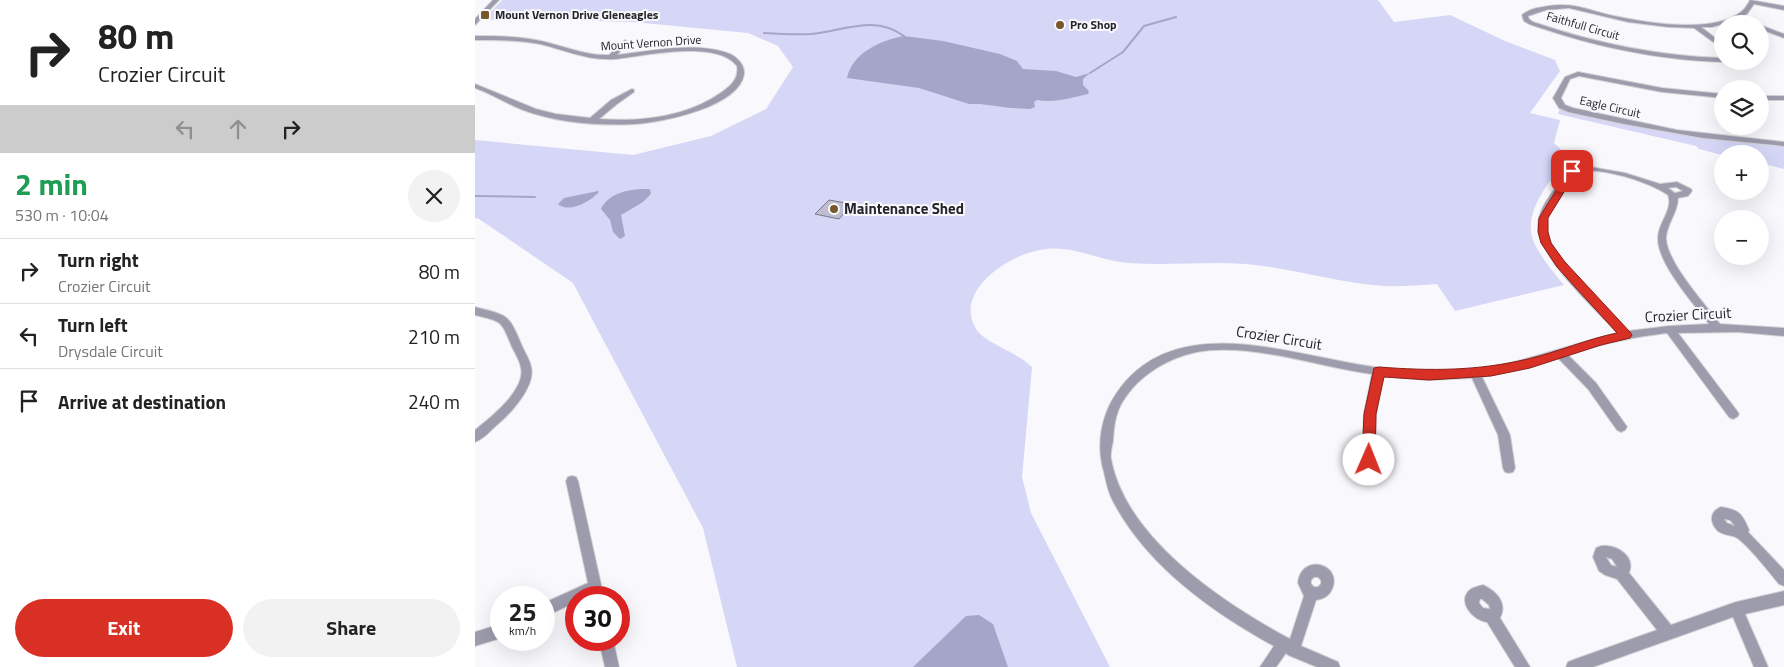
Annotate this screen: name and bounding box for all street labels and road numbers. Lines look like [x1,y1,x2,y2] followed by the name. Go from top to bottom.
[1544,6,1623,45] street label: Faithfull Circuit
[600,30,702,55] street label: Mount Vernon Drive
[1578,90,1643,123] street label: Eagle Circuit
[1644,301,1733,328] street label: Crozier Circuit
[1234,319,1324,356] street label: Crozier Circuit

